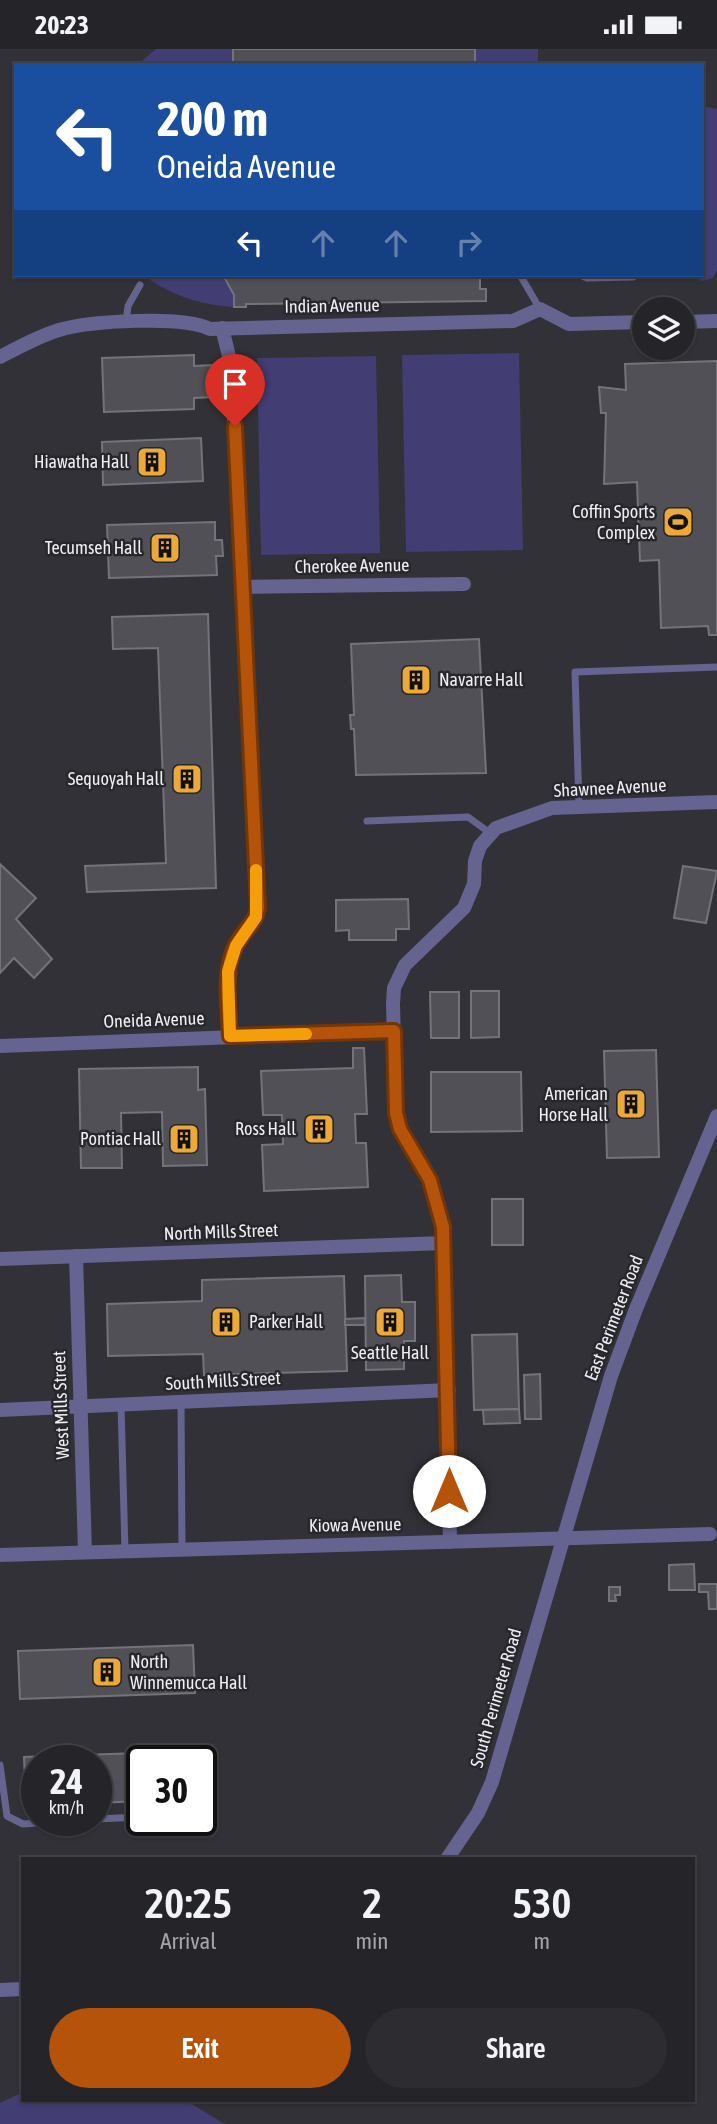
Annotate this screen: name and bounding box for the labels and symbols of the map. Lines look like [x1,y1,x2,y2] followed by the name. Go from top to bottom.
[284,294,380,317] street label: Indian Avenue
[205,354,265,426] pin
[135,445,169,479] building icon: Hiawatha Hall
[34,451,129,472] place label: Hiawatha Hall
[572,501,655,543] place label: Coffin Sports Complex
[661,505,695,539] sports icon: Coffin Sports Complex
[148,531,182,565] building icon: Tecumseh Hall
[45,537,142,558] place label: Tecumseh Hall
[294,554,410,577] street label: Cherokee Avenue
[399,663,433,697] building icon: Navarre Hall
[439,669,523,690] place label: Navarre Hall
[170,762,204,796] building icon: Sequoyah Hall
[68,768,164,789] place label: Sequoyah Hall
[553,774,667,801] street label: Shawnee Avenue
[103,1007,205,1032] street label: Oneida Avenue
[538,1083,608,1125] place label: American Horse Hall
[614,1087,648,1121] building icon: American Horse Hall
[302,1112,336,1146] building icon: Ross Hall
[235,1118,296,1139] place label: Ross Hall
[167,1122,201,1156] building icon: Pontiac Hall
[80,1128,161,1149] place label: Pontiac Hall
[163,1219,279,1244] street label: North Mills Street
[580,1252,647,1384] street label: East Perimeter Road
[209,1305,243,1339] building icon: Parker Hall
[373,1305,407,1339] building icon: Seattle Hall
[249,1311,323,1332] place label: Parker Hall
[351,1342,429,1363] place label: Seattle Hall
[48,1350,73,1460] street label: West Mills Street
[165,1367,281,1394] street label: South Mills Street
[412,1454,486,1528] position arrow
[309,1513,401,1536] street label: Kiowa Avenue
[466,1626,525,1770] street label: South Perimeter Road
[130,1651,247,1693] place label: North Winnemucca Hall
[90,1655,124,1689] building icon: North Winnemucca Hall
[126,1745,217,1836] speed limit sign: 30

